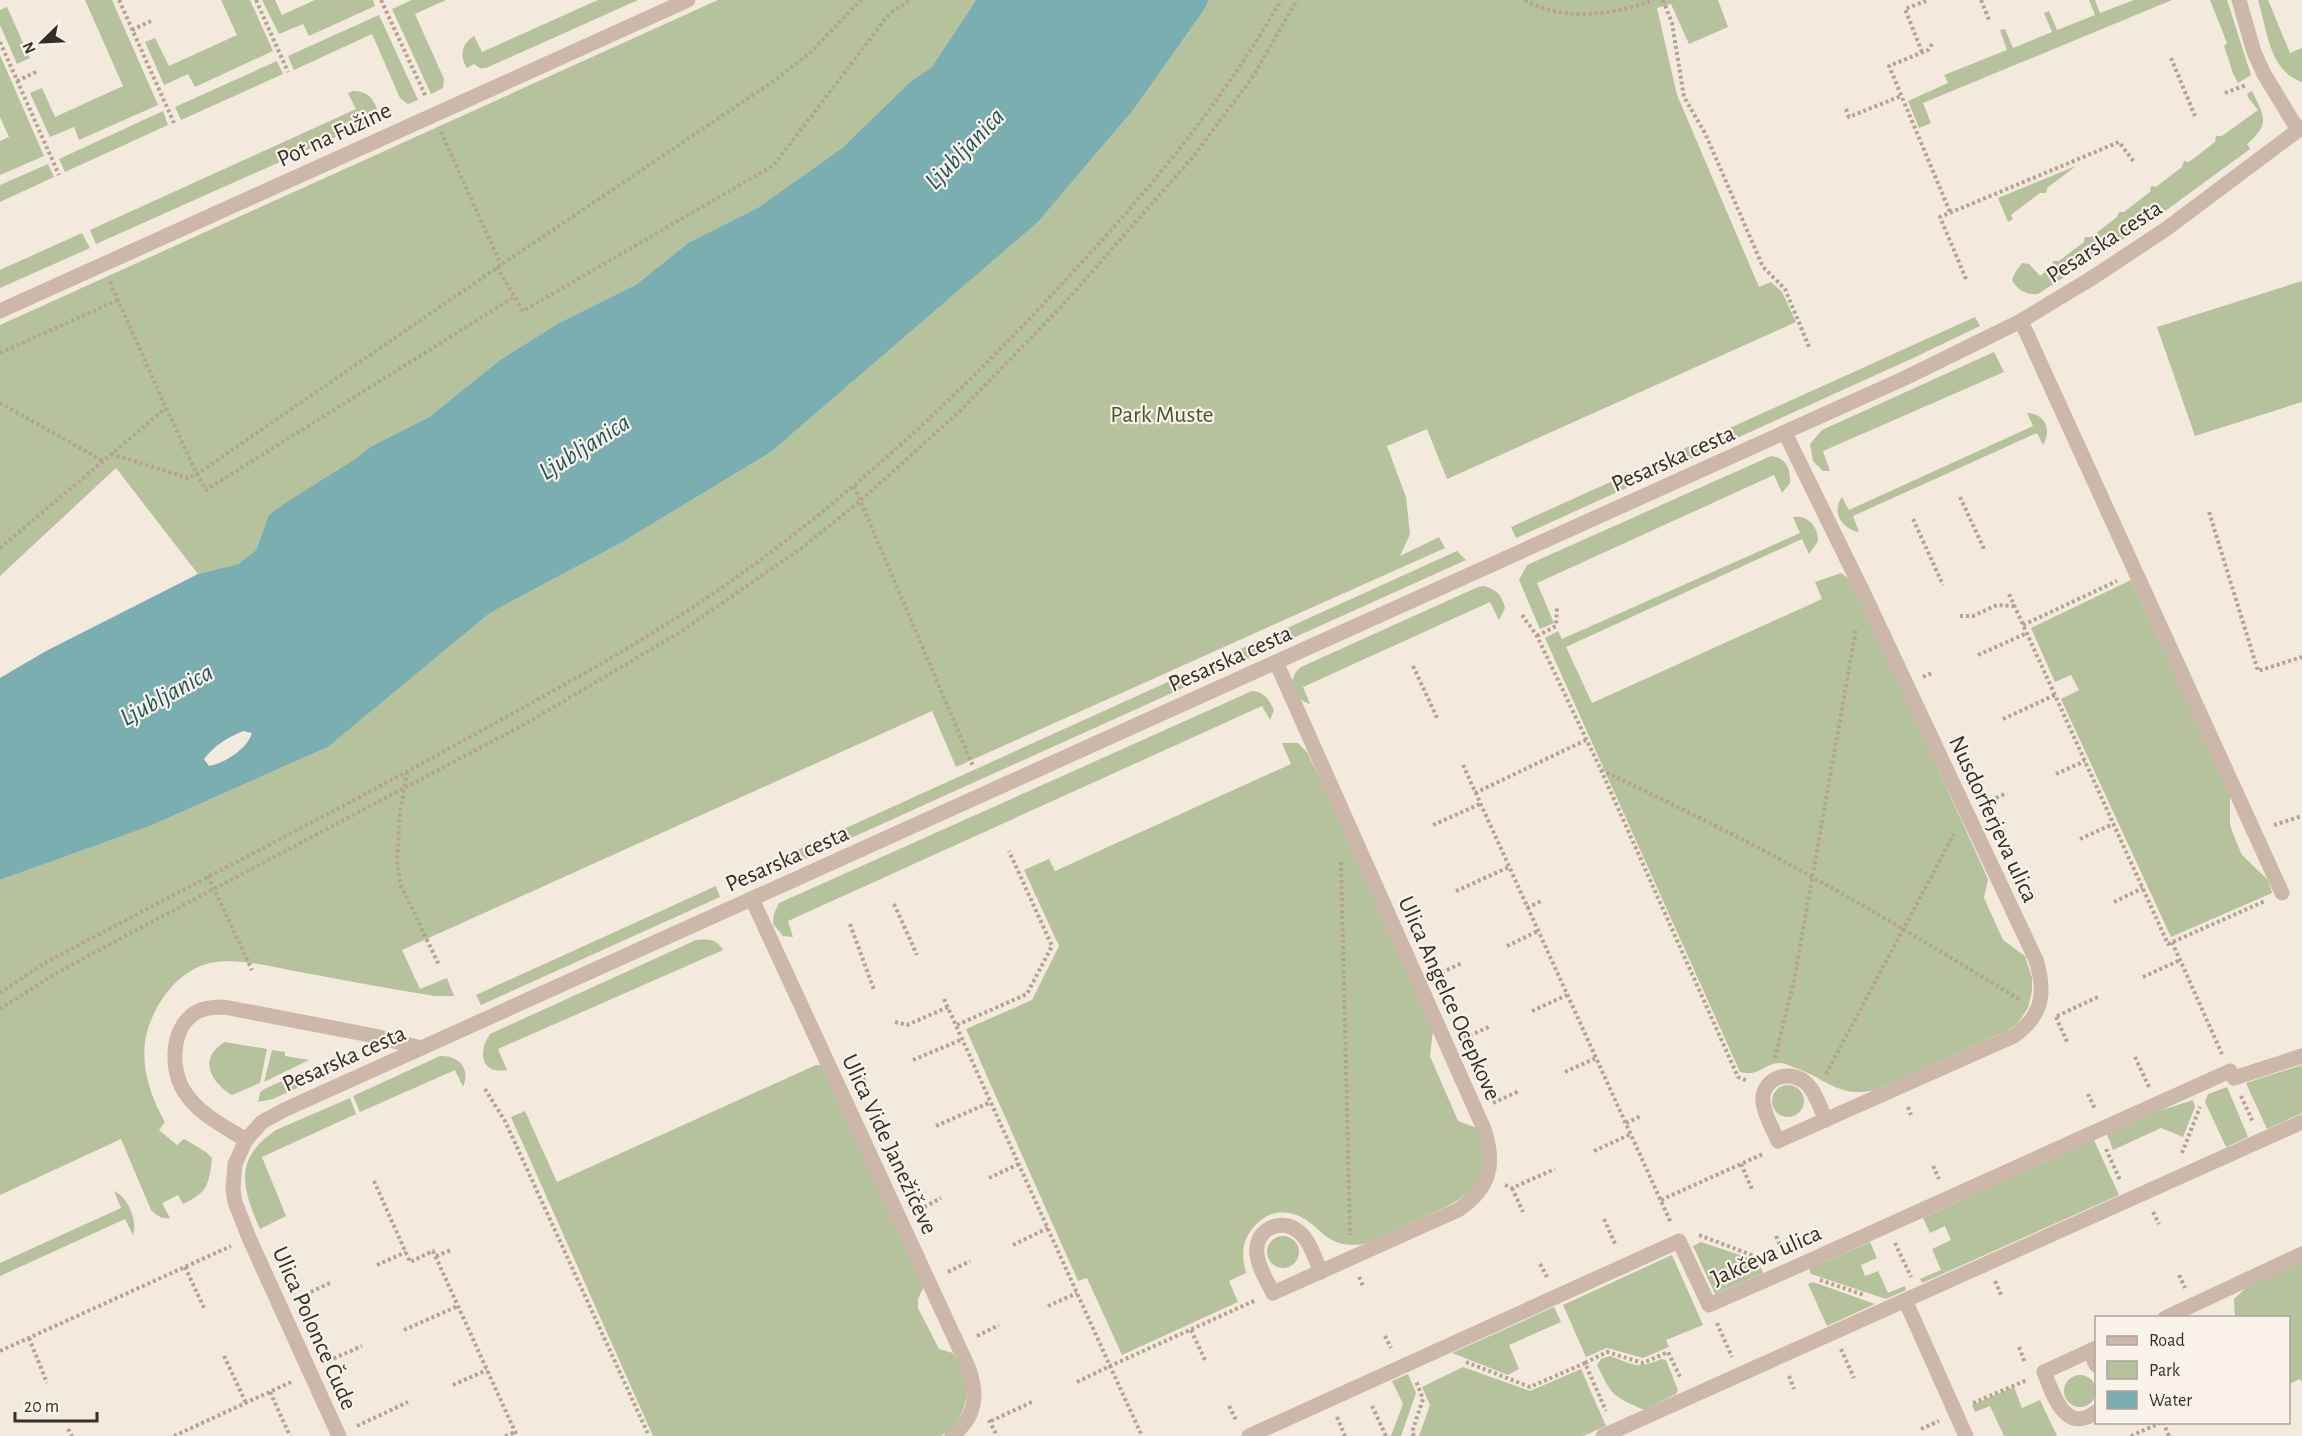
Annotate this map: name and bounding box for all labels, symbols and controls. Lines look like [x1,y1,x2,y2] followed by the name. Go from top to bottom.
[12,12,72,72] north arrow
[20,39,39,56] text: N
[274,98,395,172] street label: Pot na Fužine
[920,103,1009,194] water label: Ljubljanica
[2043,196,2167,288] street label: Pesarska cesta
[1110,403,1214,427] park label: Park Muste
[534,409,635,485] water label: Ljubljanica
[1608,421,1739,497] street label: Pesarska cesta
[1165,621,1296,697] street label: Pesarska cesta
[116,659,217,731] water label: Ljubljanica
[1944,732,2042,907] street label: Nusdorferjeva ulica
[722,821,853,897] street label: Pesarska cesta
[1393,893,1505,1104] street label: Ulica Angelce Ocepkove
[279,1021,410,1097] street label: Pesarska cesta
[837,1051,941,1238] street label: Ulica Vide Janežičeve
[1708,1221,1825,1291] street label: Jakčeva ulica
[267,1243,362,1414] street label: Ulica Polonce Čude
[2095,1316,2290,1424] legend
[2149,1332,2185,1350] text: Road
[2149,1362,2181,1380] text: Park
[15,1385,98,1423] scale bar
[2149,1392,2192,1410] text: Water
[24,1398,59,1416] text: 20 m

